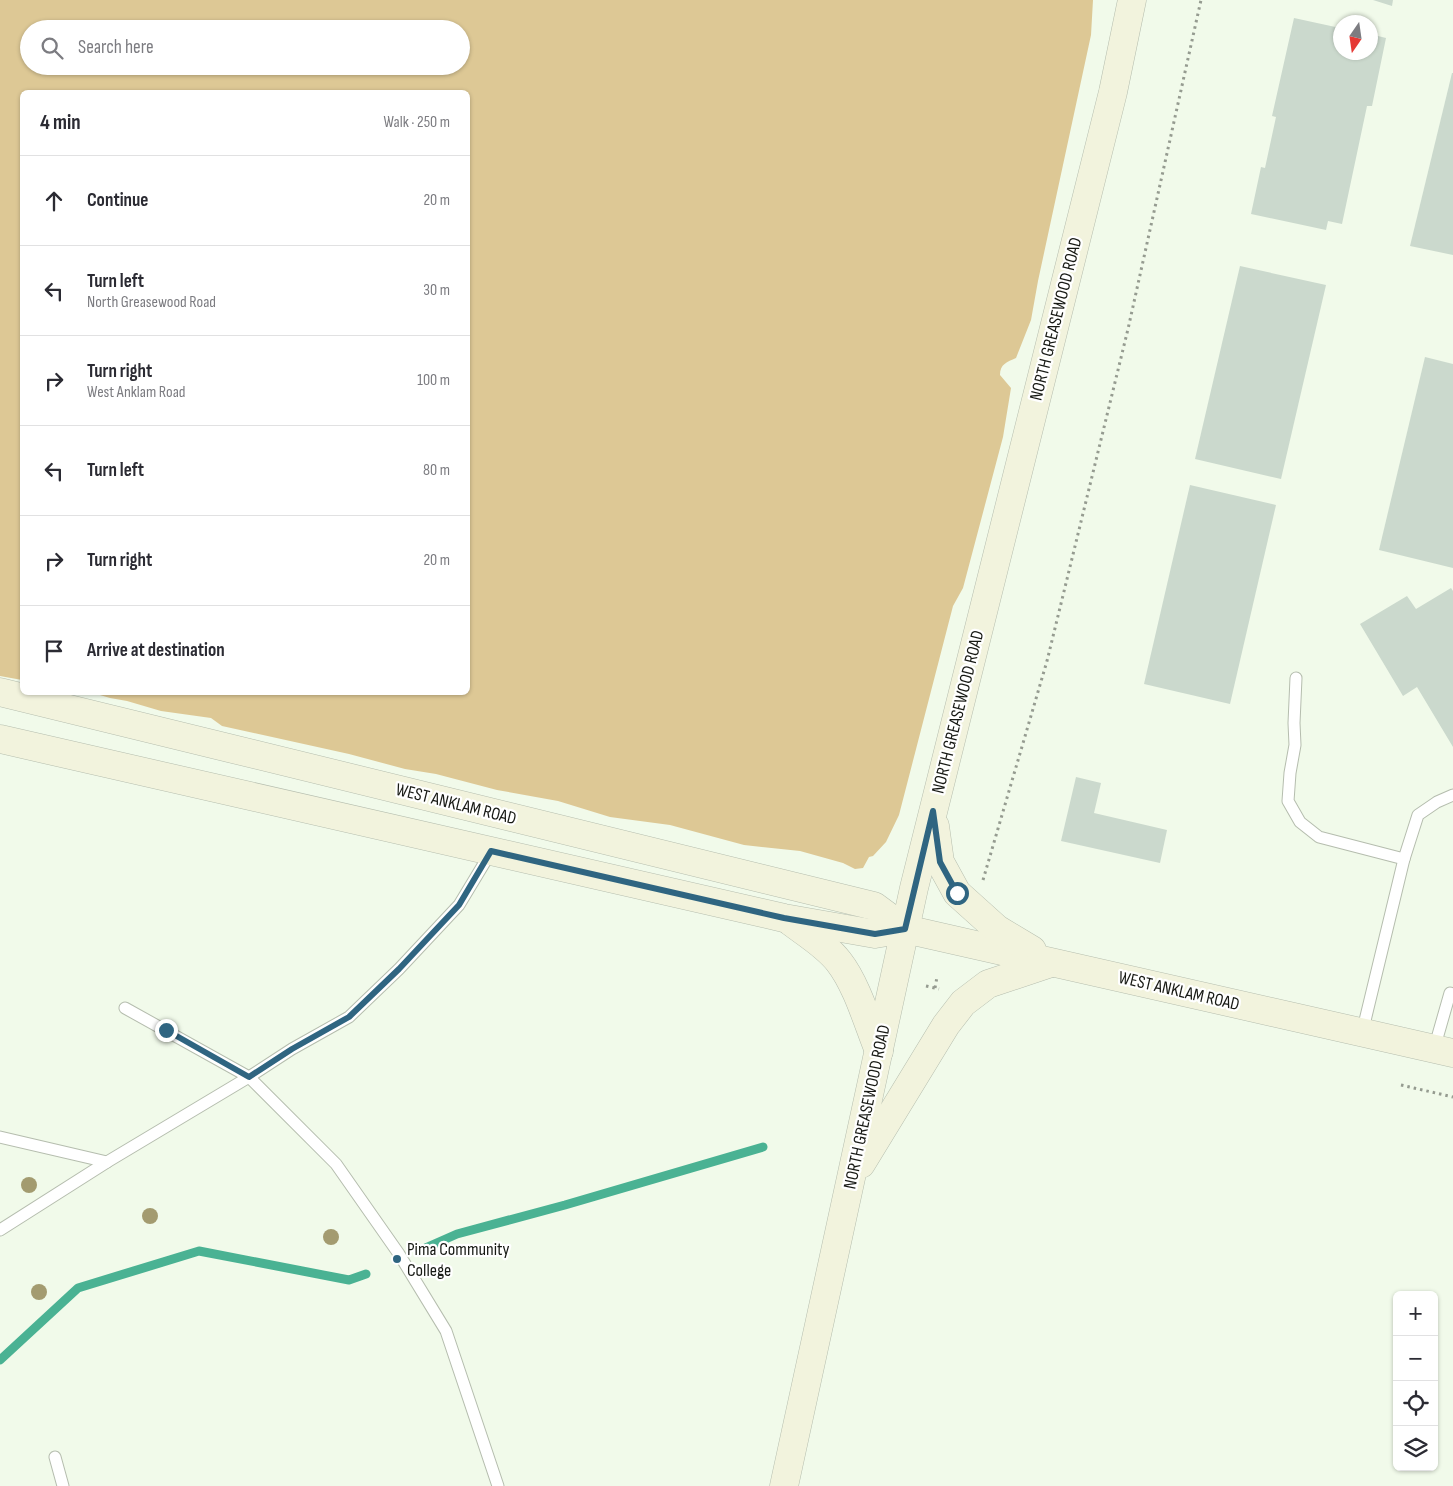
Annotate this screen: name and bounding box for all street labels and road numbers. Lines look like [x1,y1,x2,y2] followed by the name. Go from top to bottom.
[1026,235,1086,403] street label: NORTH GREASEWOOD ROAD
[928,628,988,796] street label: NORTH GREASEWOOD ROAD
[394,779,518,829] street label: WEST ANKLAM ROAD
[1116,967,1242,1015] street label: WEST ANKLAM ROAD
[839,1023,895,1191] street label: NORTH GREASEWOOD ROAD

